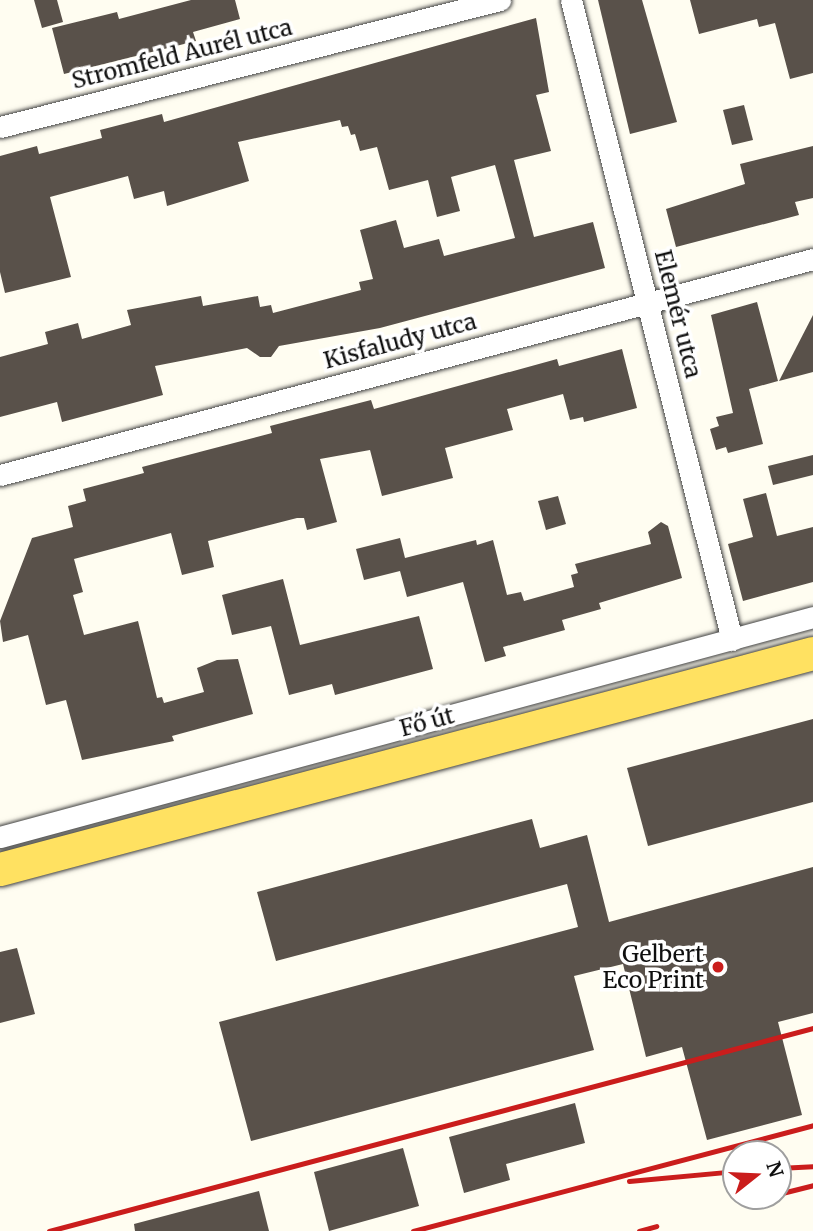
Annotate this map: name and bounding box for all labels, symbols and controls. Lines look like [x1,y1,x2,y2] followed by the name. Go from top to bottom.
[69,13,295,95] street label: Stromfeld Aurél utca
[649,247,707,381] street label: Elemér utca
[321,307,479,375] street label: Kisfaludy utca
[397,702,457,742] street label: Fő út
[603,940,704,994] place label: Gelbert Eco Print
[710,959,726,975] marker: Gelbert Eco Print
[722,1140,792,1210] north arrow
[761,1158,789,1180] text: N

